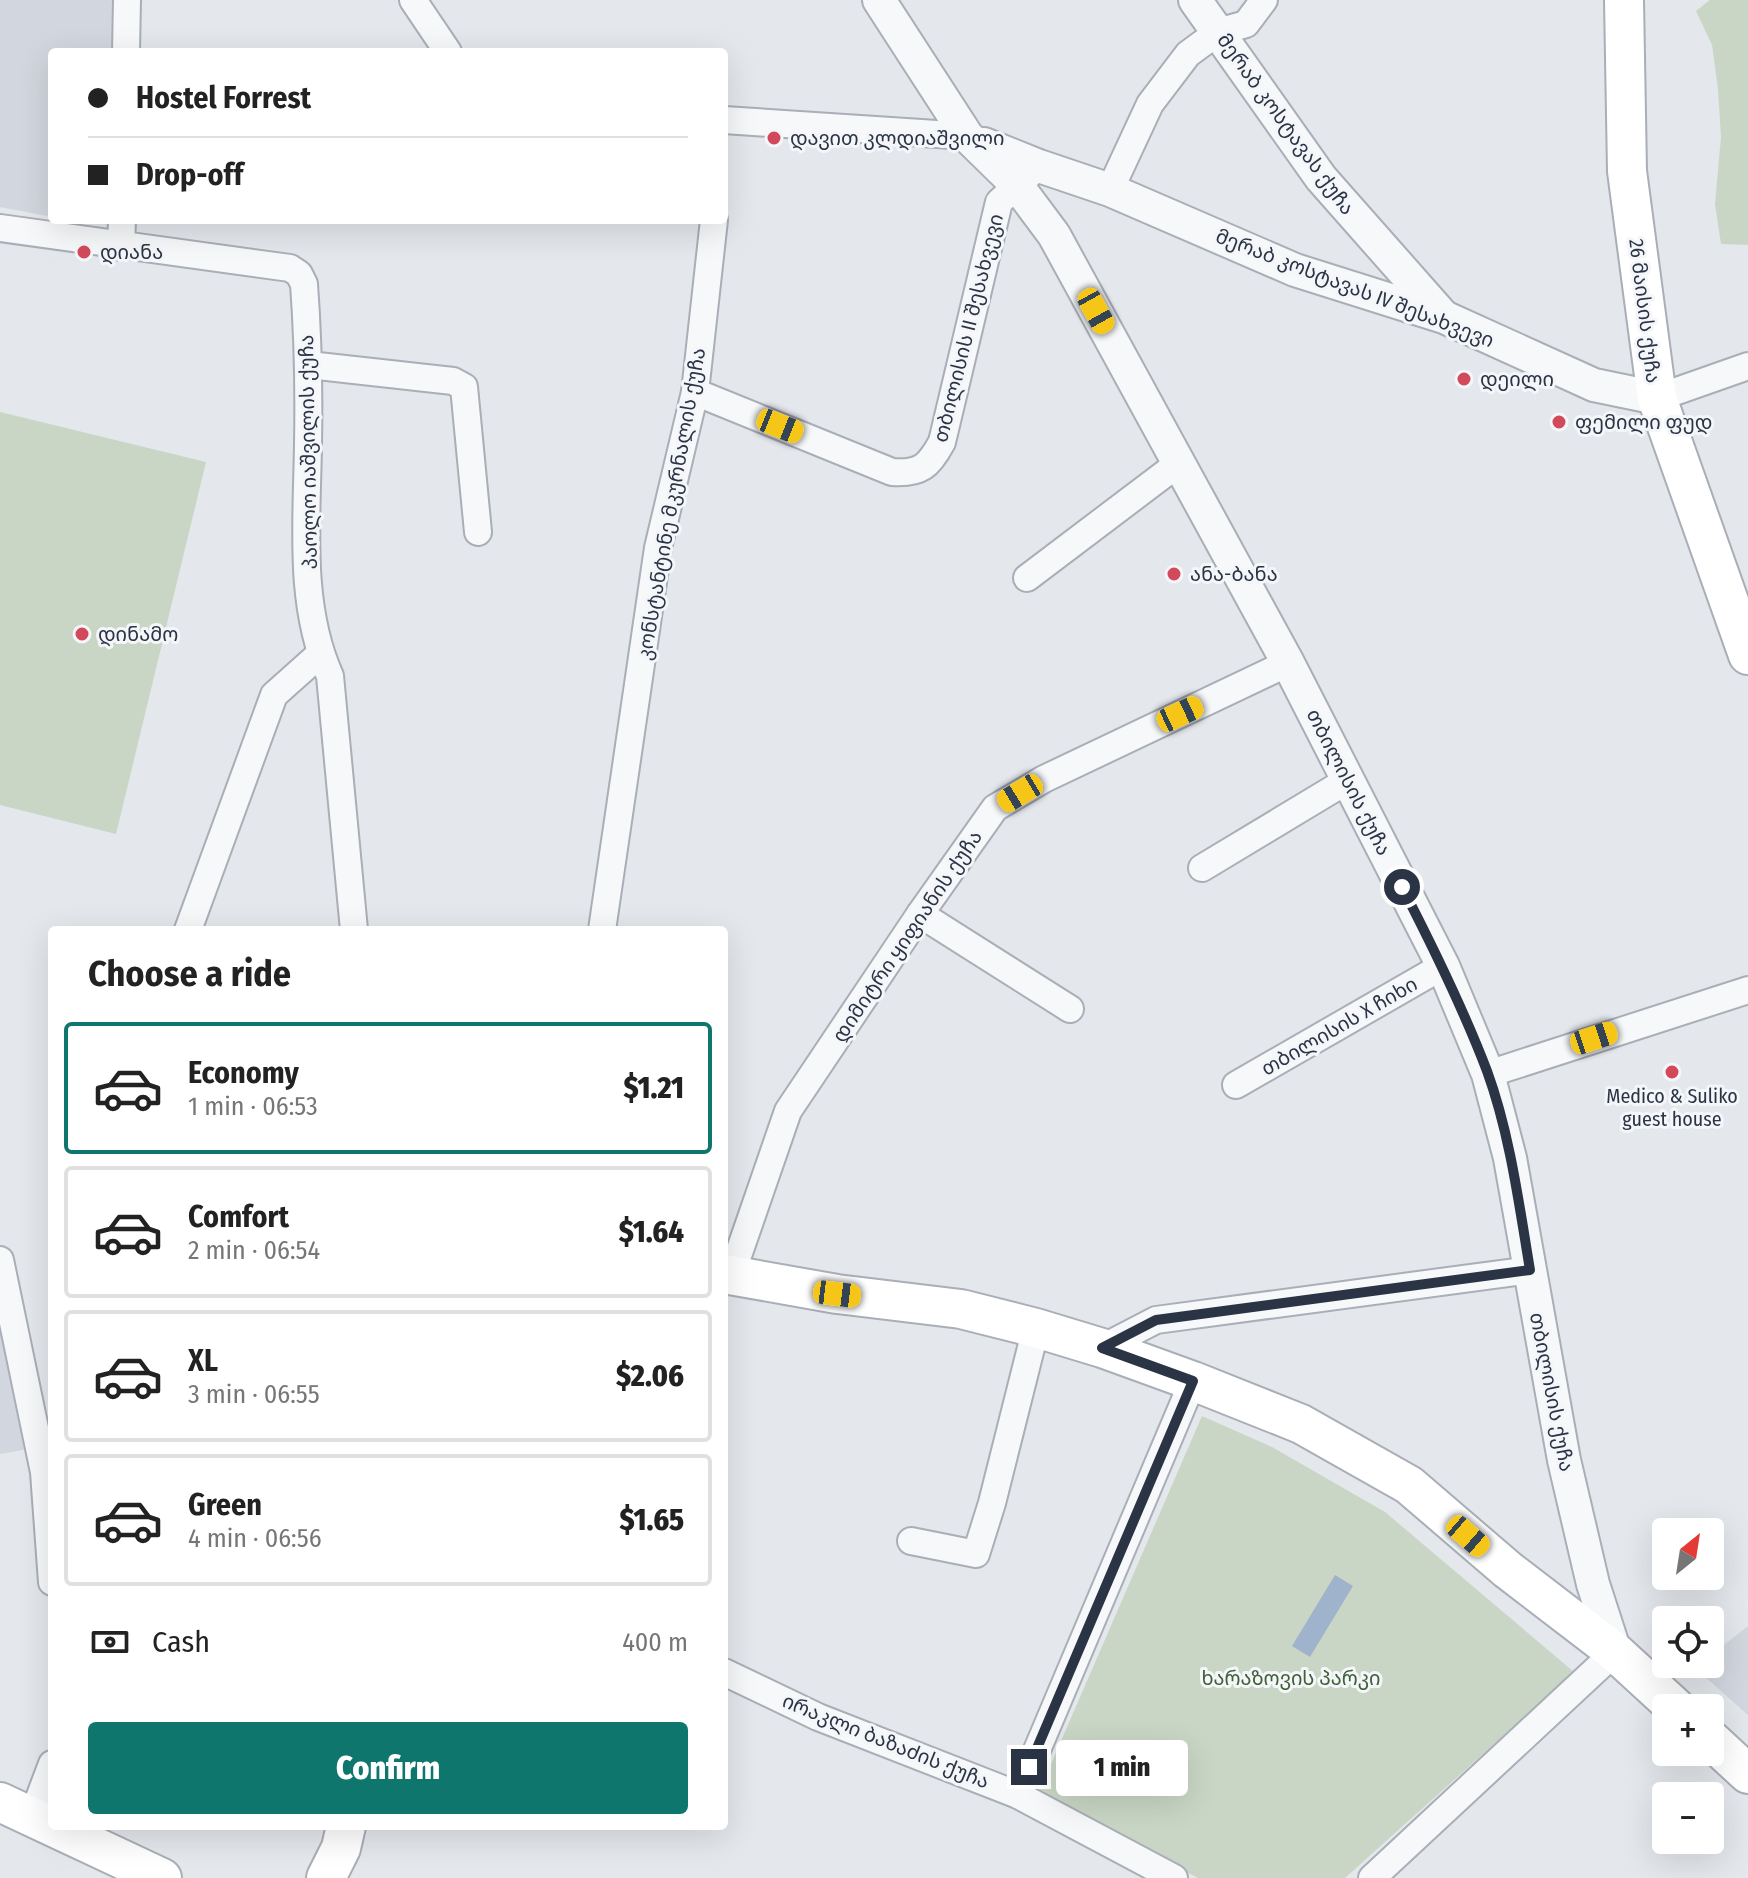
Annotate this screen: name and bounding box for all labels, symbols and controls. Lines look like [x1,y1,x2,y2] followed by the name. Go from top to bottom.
[1212,29,1360,219] street label: მერაბ კოსტავას ქუჩა
[136,80,311,116] text: Hostel Forrest
[790,126,1004,151] place label: დავით კლდიაშვილი
[765,129,783,147] marker: დავით კლდიაშვილი
[136,157,243,193] text: Drop-off
[928,211,1009,445] street label: თბილისის II შესახვევი
[1212,224,1498,352] street label: მერაბ კოსტავას IV შესახვევი
[1624,238,1666,384] street label: 26 მაისის ქუჩა
[100,240,163,265] place label: დიანა
[75,243,93,261] marker: დიანა
[1074,284,1118,338] car
[294,334,323,570] street label: პაოლო იაშვილის ქუჩა
[632,346,711,662] street label: კონსტანტინე მკურნალის ქუჩა
[1480,367,1554,392] place label: დეილი
[1455,370,1473,388] marker: დეილი
[753,406,807,446] car
[1575,410,1712,435] place label: ფემილი ფუდ
[1550,413,1568,431] marker: ფემილი ფუდ
[1190,562,1278,586] place label: ანა-ბანა
[1165,565,1183,583] marker: ანა-ბანა
[98,622,178,647] place label: დინამო
[73,625,91,643] marker: დინამო
[1153,693,1207,735] car
[1301,705,1396,860] street label: თბილისის ქუჩა
[993,770,1047,816] car
[827,825,988,1047] street label: დიმიტრი ყიფიანის ქუჩა
[1384,869,1420,905] route start
[88,952,291,996] text: Choose a ride
[1257,972,1422,1081] street label: თბილისის X ჩიხი
[1567,1019,1621,1057] car
[92,1052,164,1124] icon: car
[188,1055,299,1091] text: Economy
[1663,1063,1681,1081] marker: Medico & Suliko guest house
[623,1070,684,1106] text: $1.21
[1606,1084,1738,1131] place label: Medico & Suliko guest house
[188,1091,318,1122] text: 1 min · 06:53
[92,1196,164,1268] icon: car
[188,1199,289,1235] text: Comfort
[619,1214,684,1250] text: $1.64
[188,1235,320,1266] text: 2 min · 06:54
[812,1279,862,1309] car
[1524,1310,1579,1474] street label: თბილისის ქუჩა
[92,1340,164,1412] icon: car
[188,1343,218,1379] text: XL
[616,1358,684,1394] text: $2.06
[188,1379,320,1410] text: 3 min · 06:55
[92,1484,164,1556] icon: car
[188,1487,262,1523] text: Green
[620,1502,684,1538] text: $1.65
[1442,1511,1494,1561] car
[1652,1518,1724,1590] north arrow
[1652,1518,1724,1854] map controls
[188,1523,322,1554] text: 4 min · 06:56
[1652,1606,1724,1678] button: locate
[88,1620,132,1664] icon: cash
[152,1624,210,1660] text: Cash
[622,1627,688,1658] text: 400 m
[1202,1666,1381,1690] park label: ხარაზოვის პარკი
[779,1688,993,1794] street label: ირაკლი ბაზაძის ქუჩა
[1652,1694,1724,1766] button: +
[88,1722,688,1814] button: Confirm
[1057,1739,1189,1795] callout: 1 min
[1011,1749,1047,1785] route end
[1094,1752,1150,1783] text: 1 min
[1652,1782,1724,1854] button: −

